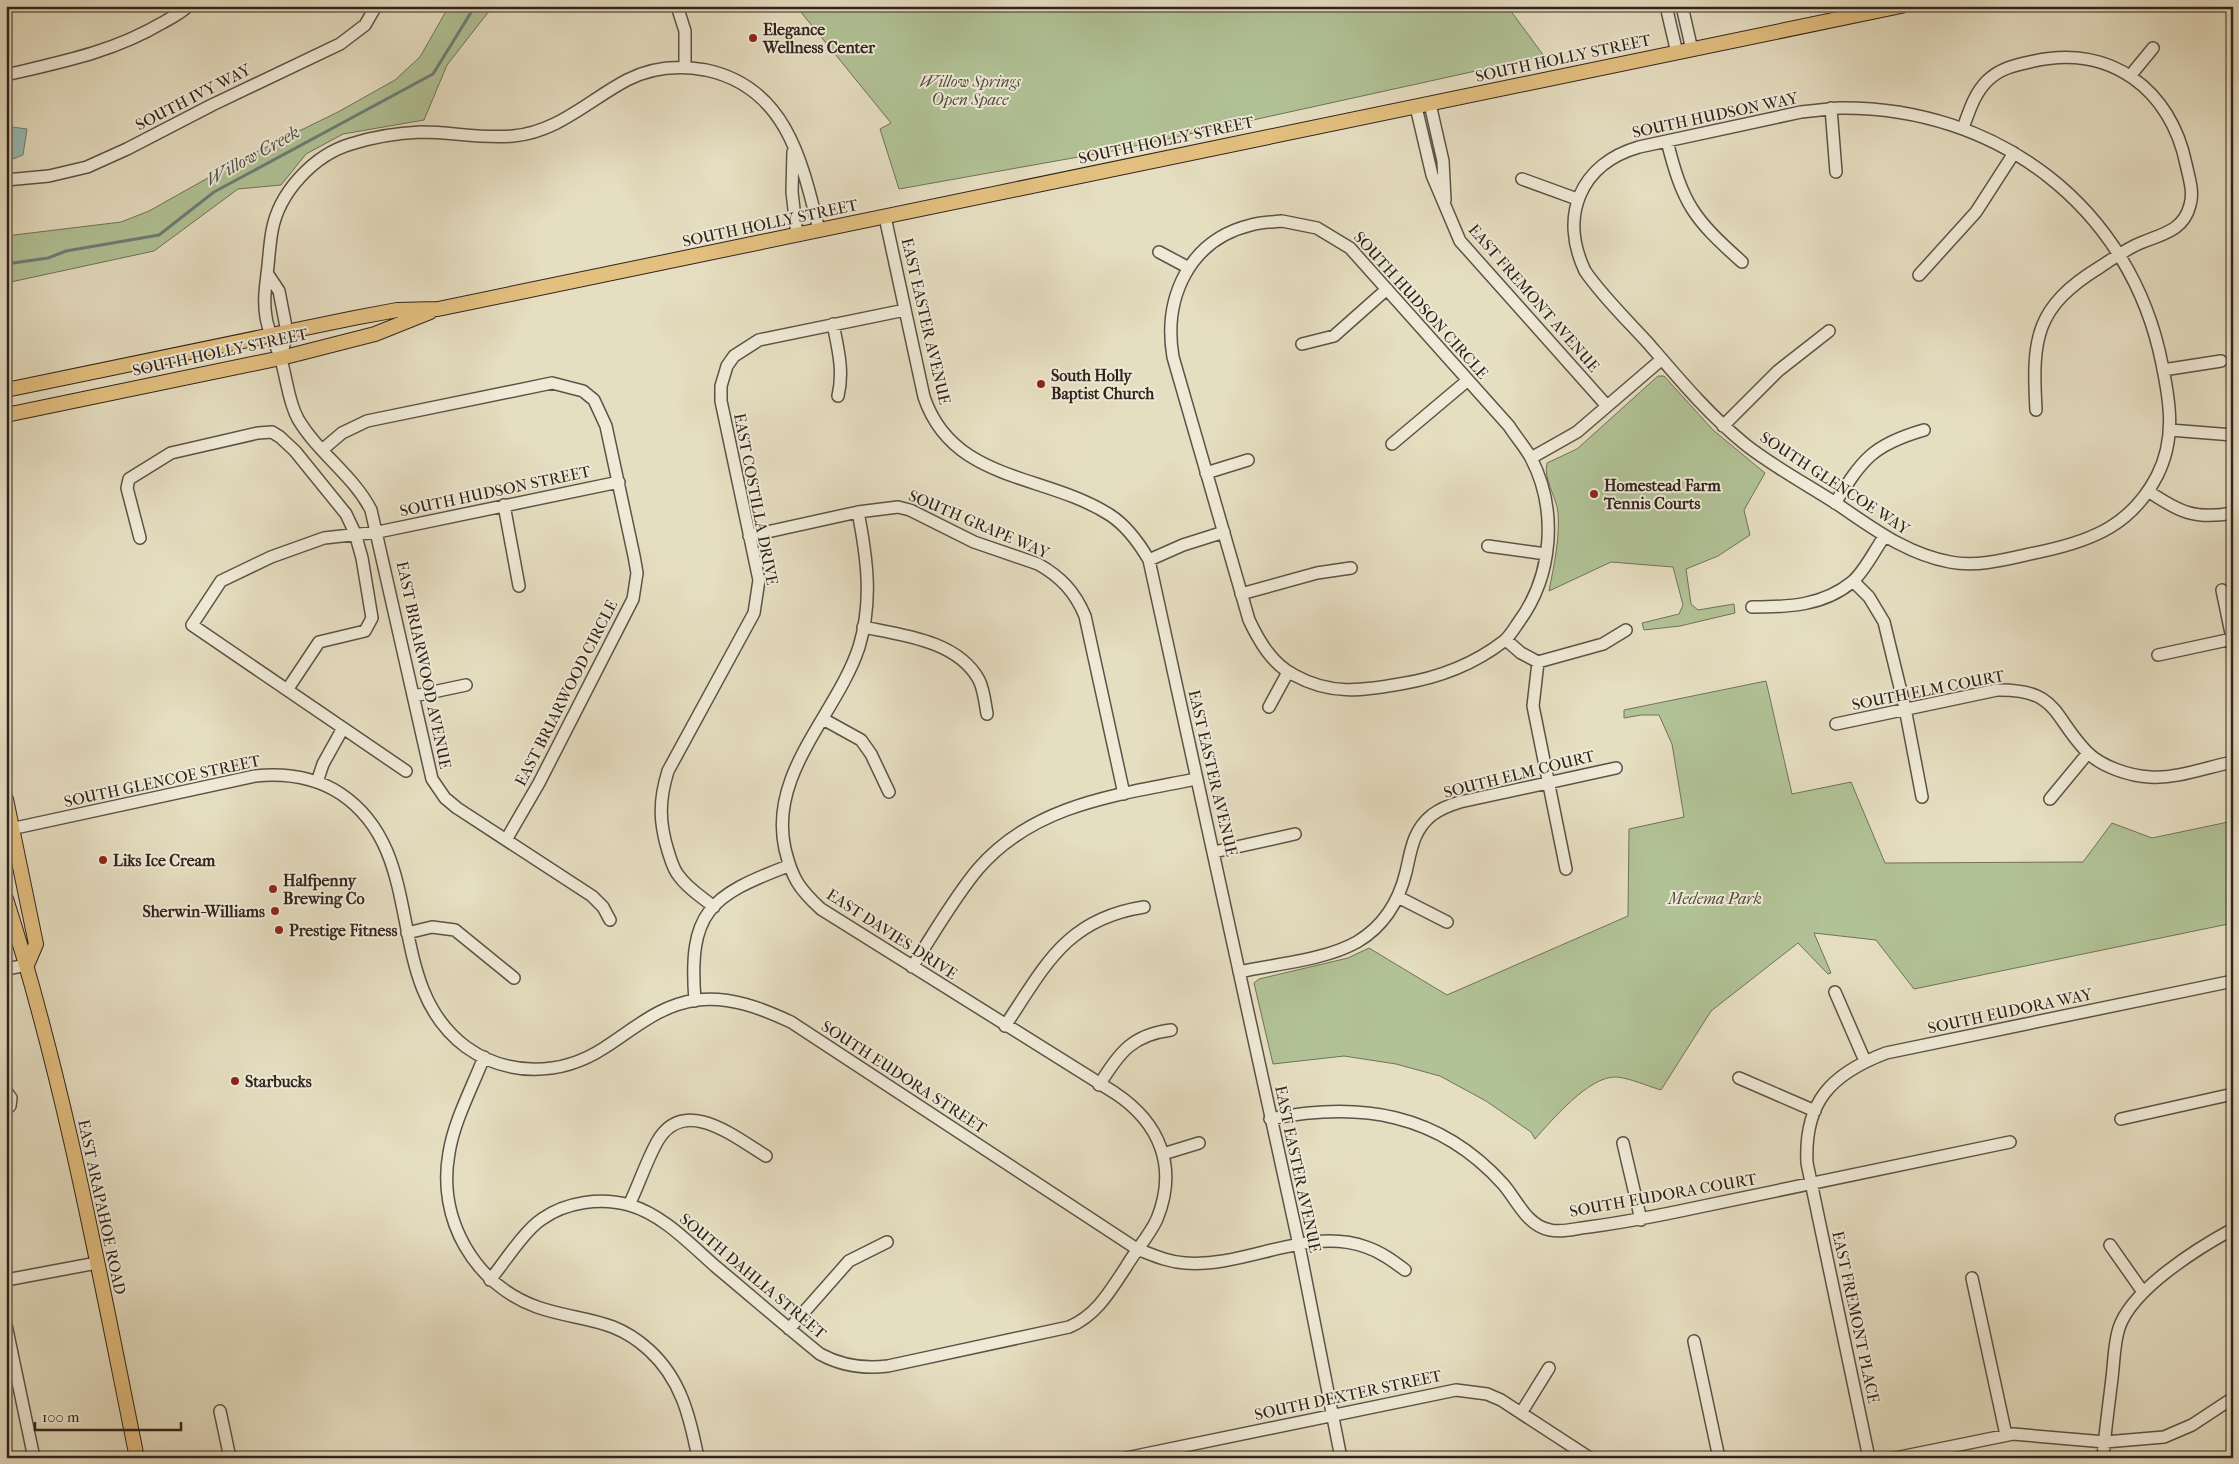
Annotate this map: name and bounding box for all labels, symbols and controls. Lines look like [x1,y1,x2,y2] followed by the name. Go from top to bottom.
[762,20,876,57] place label: Elegance Wellness Center
[1474,30,1653,86] street label: SOUTH HOLLY STREET
[747,32,759,44] marker: Elegance Wellness Center
[132,59,255,134] street label: SOUTH IVY WAY
[919,72,1022,109] park label: Willow Springs Open Space
[1630,88,1801,142] street label: SOUTH HUDSON WAY
[1077,112,1256,168] street label: SOUTH HOLLY STREET
[202,122,304,190] water label: Willow Creek
[681,195,860,251] street label: SOUTH HOLLY STREET
[1465,220,1604,376] street label: EAST FREMONT AVENUE
[1350,227,1492,383] street label: SOUTH HUDSON CIRCLE
[898,236,954,406] street label: EAST EASTER AVENUE
[131,324,310,380] street label: SOUTH HOLLY STREET
[1051,366,1155,404] place label: South Holly Baptist Church
[1035,378,1047,390] marker: South Holly Baptist Church
[730,411,782,587] street label: EAST COSTILLA DRIVE
[1757,428,1914,539] street label: SOUTH GLENCOE WAY
[398,461,592,521] street label: SOUTH HUDSON STREET
[1603,476,1721,513] place label: Homestead Farm Tennis Courts
[906,486,1053,563] street label: SOUTH GRAPE WAY
[1588,488,1600,500] marker: Homestead Farm Tennis Courts
[393,559,455,771] street label: EAST BRIARWOOD AVENUE
[511,597,621,789] street label: EAST BRIARWOOD CIRCLE
[1850,666,2006,714] street label: SOUTH ELM COURT
[1185,688,1241,858] street label: EAST EASTER AVENUE
[1442,746,1597,802] street label: SOUTH ELM COURT
[62,751,262,811] street label: SOUTH GLENCOE STREET
[113,851,216,870] place label: Liks Ice Cream
[97,854,109,866] marker: Liks Ice Cream
[283,871,365,909] place label: Halfpenny Brewing Co
[267,883,279,895] marker: Halfpenny Brewing Co
[823,885,961,984] street label: EAST DAVIES DRIVE
[1667,889,1762,908] park label: Medema Park
[142,902,265,921] place label: Sherwin-Williams
[269,905,281,917] marker: Sherwin-Williams
[289,921,397,941] place label: Prestige Fitness
[273,924,285,936] marker: Prestige Fitness
[1926,984,2095,1038] street label: SOUTH EUDORA WAY
[818,1016,990,1138] street label: SOUTH EUDORA STREET
[245,1072,312,1091] place label: Starbucks
[229,1075,241,1087] marker: Starbucks
[1271,1084,1325,1255] street label: EAST EASTER AVENUE
[74,1118,130,1296] street label: EAST ARAPAHOE ROAD
[1568,1169,1758,1221] street label: SOUTH EUDORA COURT
[676,1209,830,1343] street label: SOUTH DAHLIA STREET
[1828,1229,1884,1405] street label: EAST FREMONT PLACE
[1253,1366,1443,1424] street label: SOUTH DEXTER STREET
[35,1399,181,1431] scale bar
[42,1408,80,1426] text: 100 m

